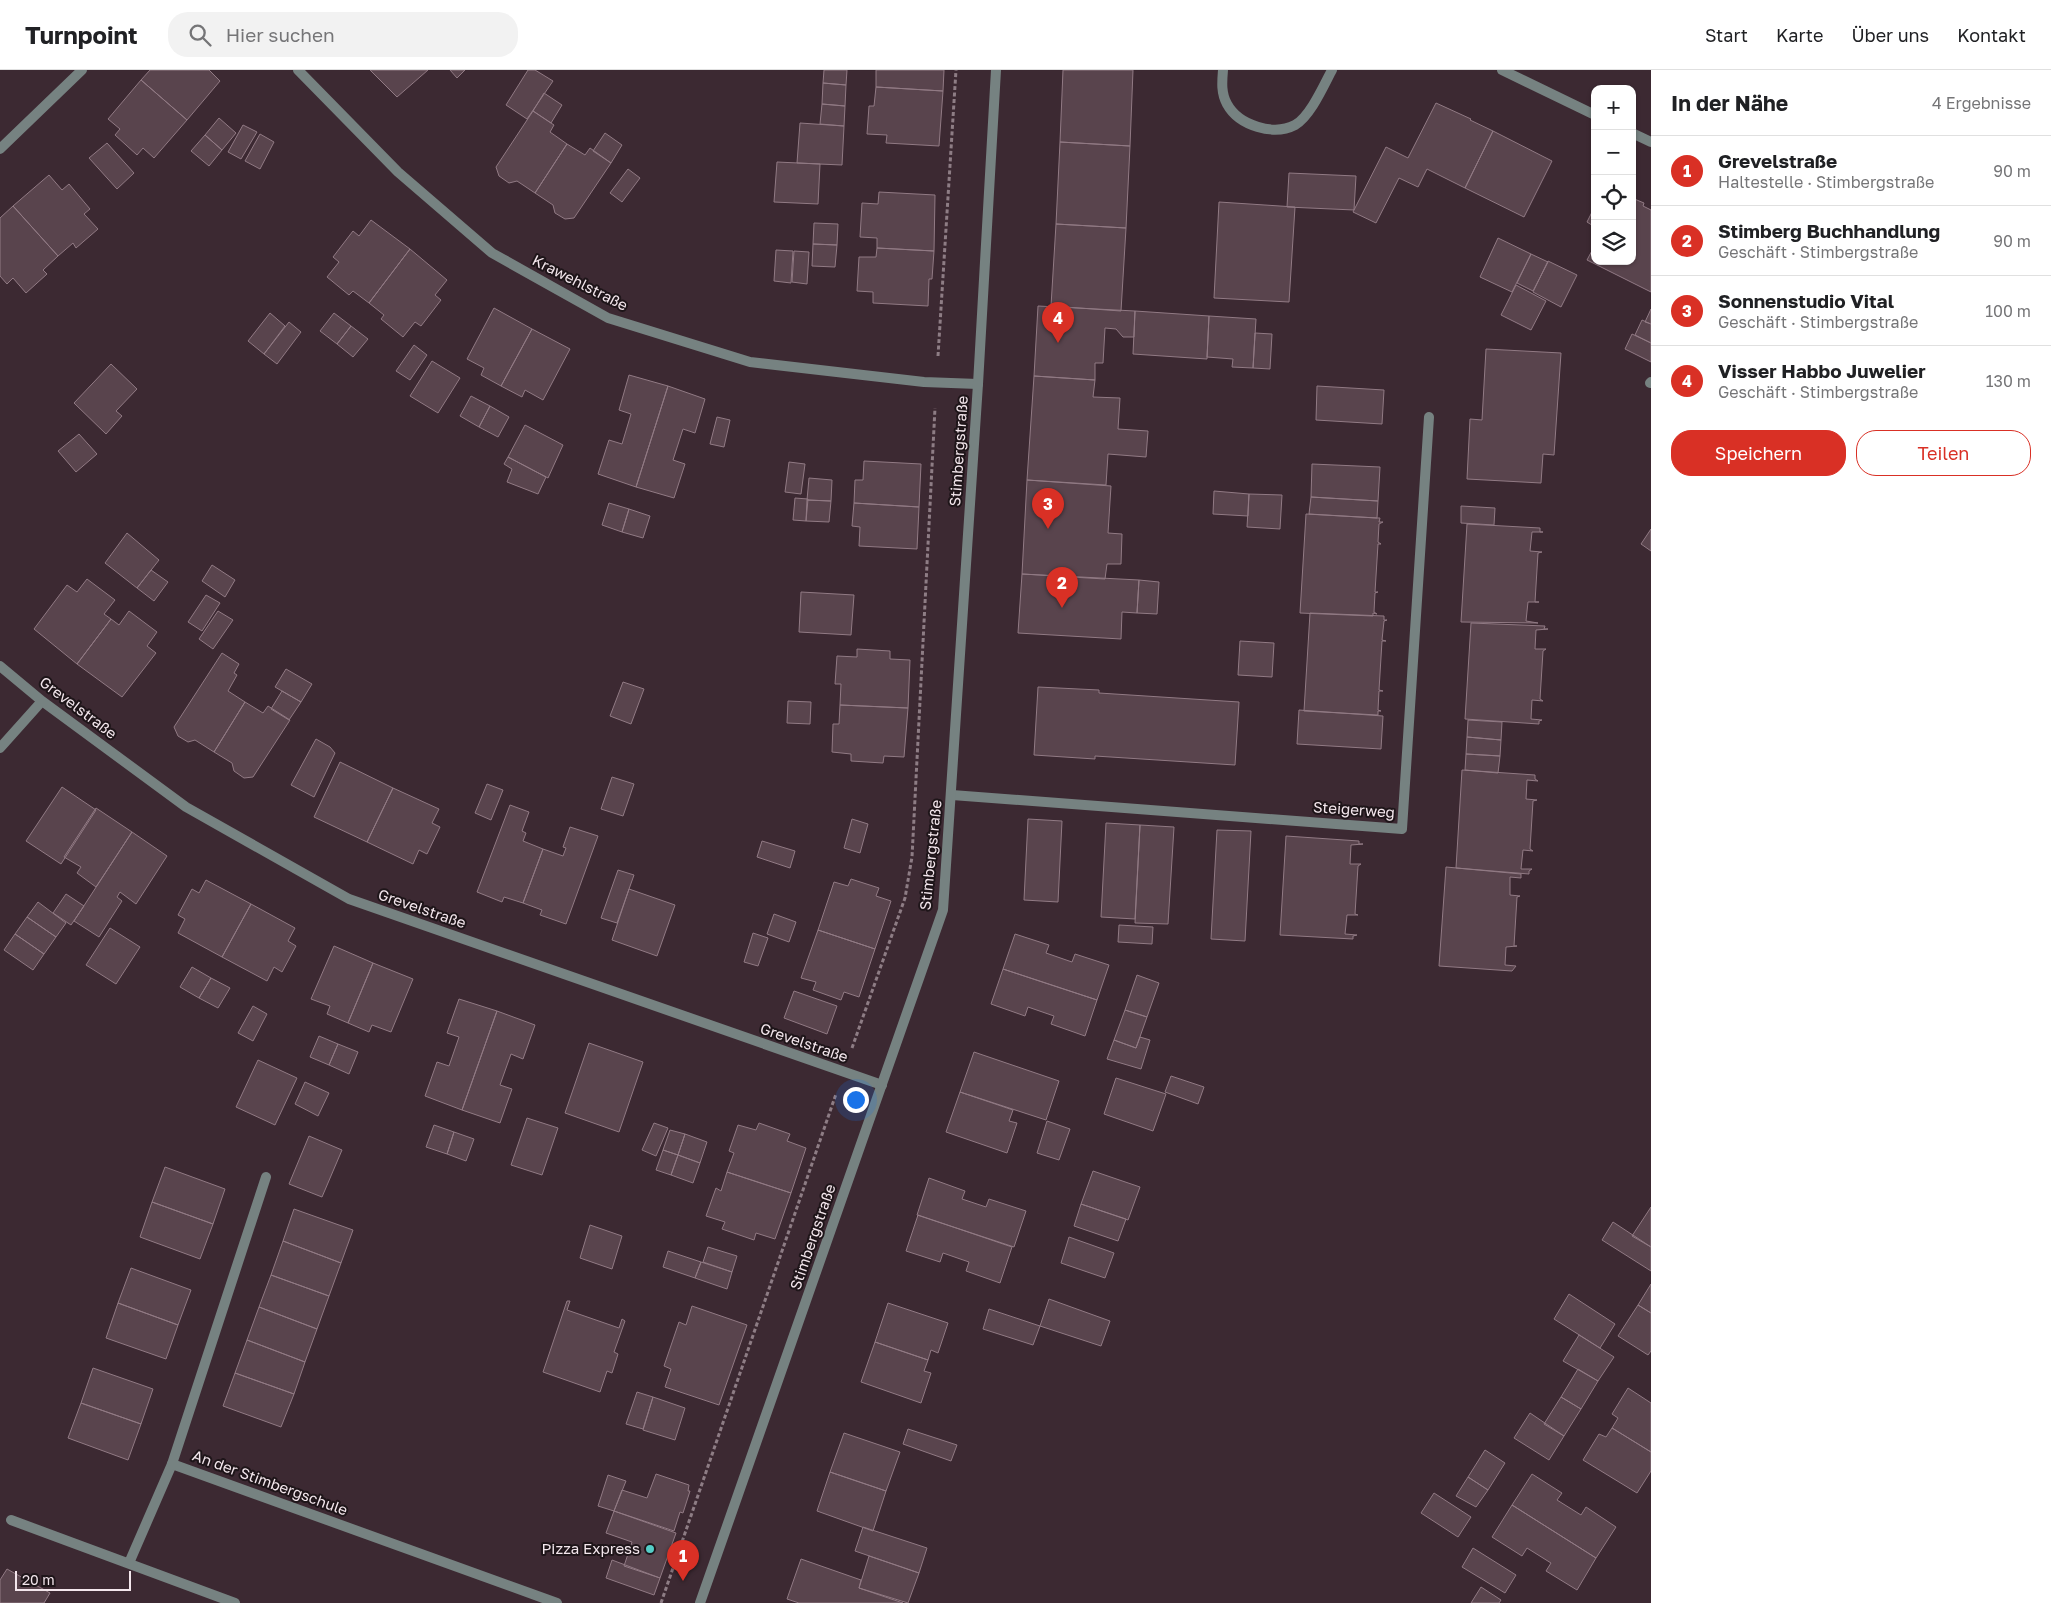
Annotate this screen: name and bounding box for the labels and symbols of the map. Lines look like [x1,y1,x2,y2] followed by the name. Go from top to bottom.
[530,250,631,314] street label: Krawehlstraße
[1042,302,1074,343] pin: 4
[945,395,971,507] street label: Stimbergstraße
[1032,488,1064,529] pin: 3
[1046,567,1078,608] pin: 2
[37,672,121,742] street label: Grevelstraße
[1313,797,1396,821] street label: Steigerweg
[915,798,945,911] street label: Stimbergstraße
[376,885,469,932] street label: Grevelstraße
[758,1019,851,1066] street label: Grevelstraße
[843,1087,869,1113] your location
[785,1181,839,1292] street label: Stimbergstraße
[190,1446,351,1519] street label: An der Stimbergschule
[542,1539,640,1557] place label: Pizza Express
[667,1540,699,1581] pin: 1
[644,1543,656,1555] marker: Pizza Express
[15,1568,131,1591] scale bar

